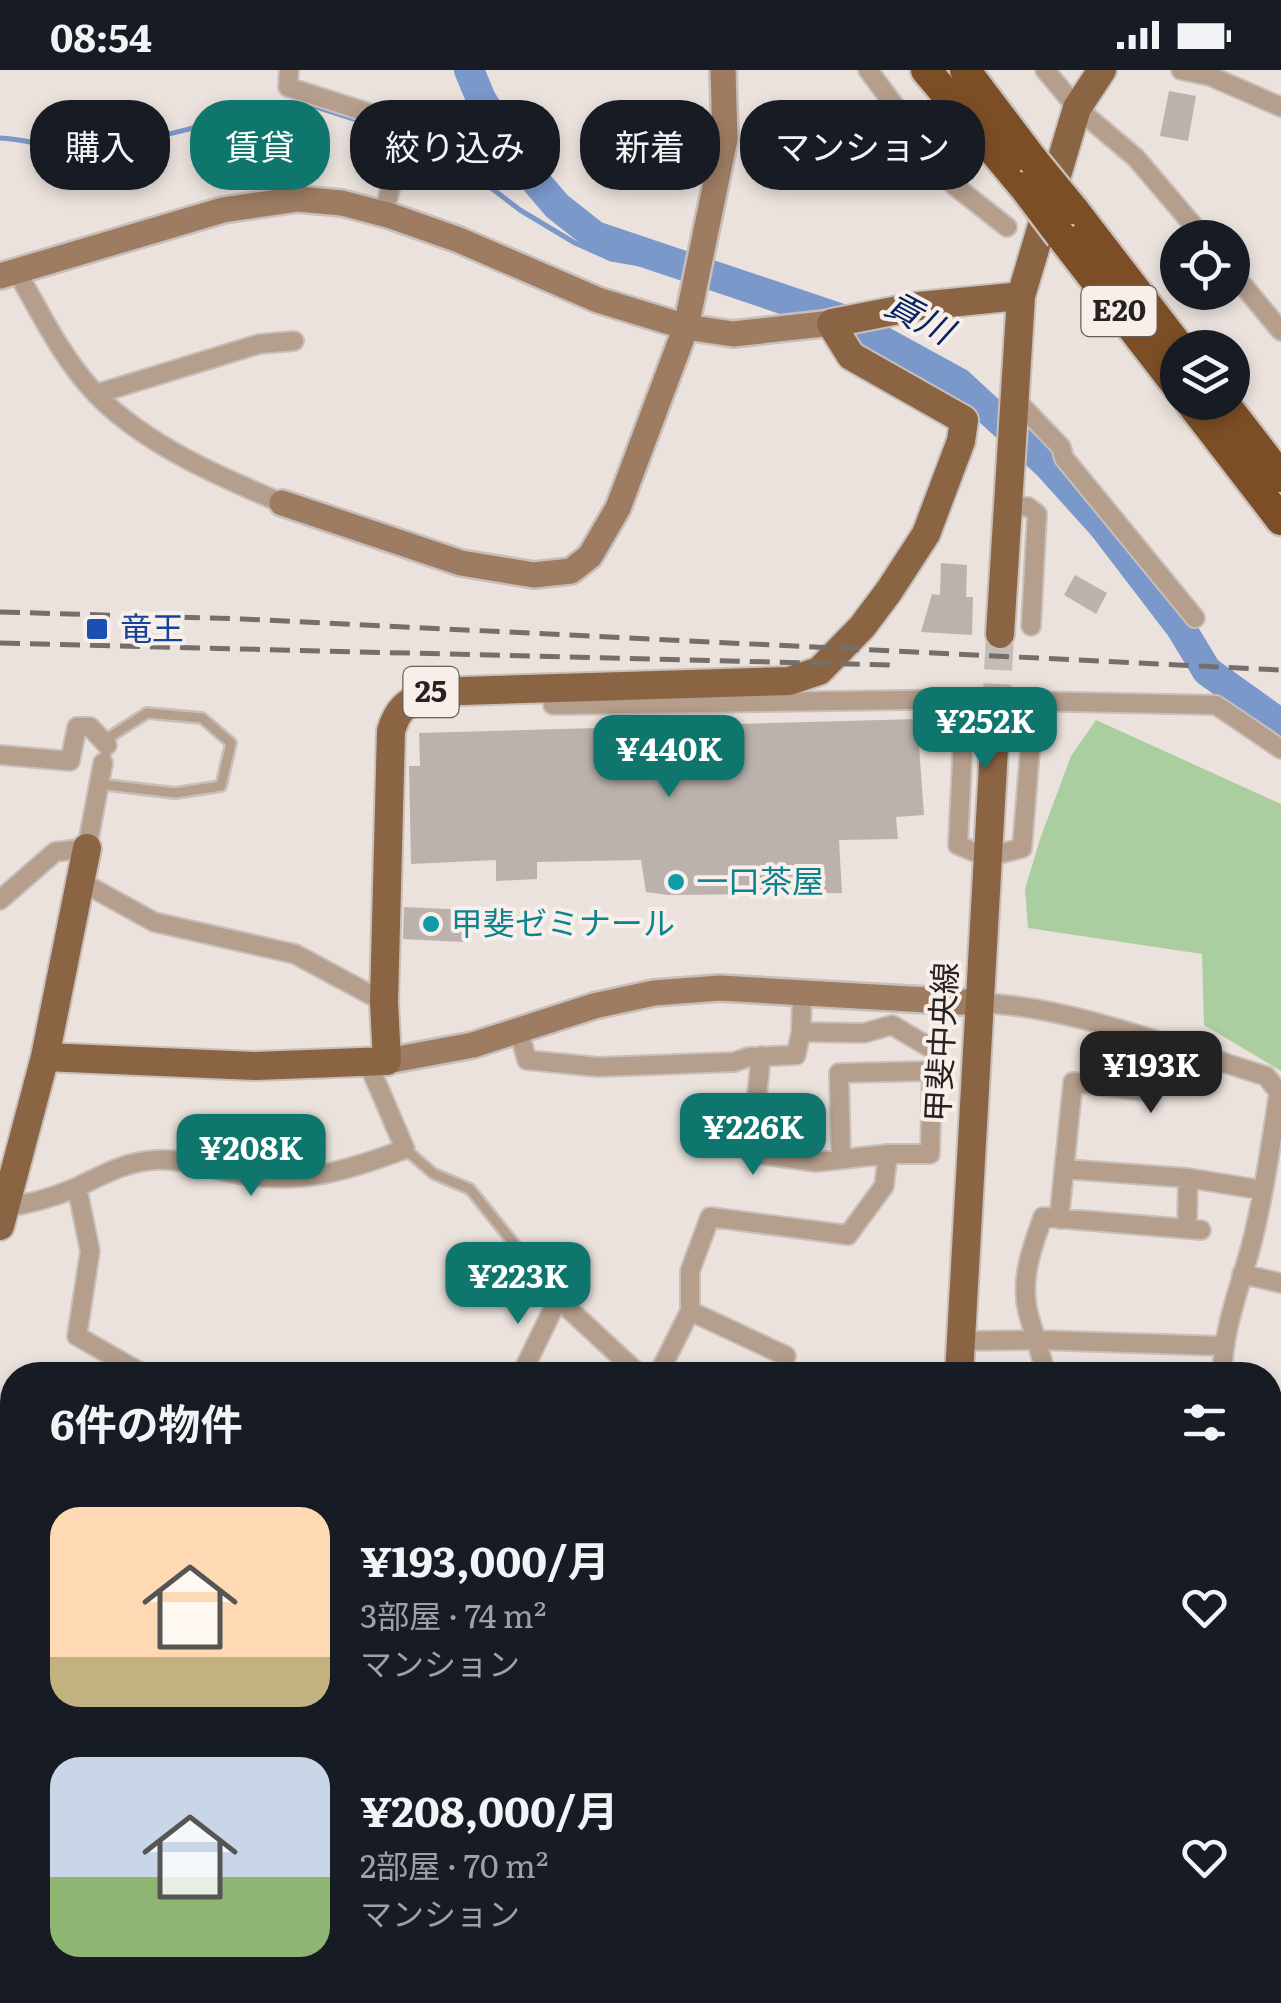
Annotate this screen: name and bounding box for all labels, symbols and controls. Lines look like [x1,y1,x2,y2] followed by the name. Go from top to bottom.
[50,7,152,64] text: 08:54
[30,100,170,190] chip: 購入
[190,100,330,190] chip: 賃貸
[350,100,560,190] chip: 絞り込み
[580,100,720,190] chip: 新着
[740,100,985,190] chip: マンション
[1160,220,1250,420] map controls
[1160,220,1250,310] button: locate
[877,276,967,357] water label: 貢川
[1082,286,1156,336] road number: E20
[1160,330,1250,420] button: layers
[120,602,184,650] place label: 竜王
[84,616,110,642] marker: 竜王
[404,667,458,717] road number: 25
[915,687,1055,772] pin: ¥252K
[935,695,1035,743] text: ¥252K
[599,715,739,800] pin: ¥440K
[615,723,723,771] text: ¥440K
[696,855,824,903] place label: 一口茶屋
[665,871,687,893] marker: 一口茶屋
[451,897,675,945] place label: 甲斐ゼミナール
[420,913,442,935] marker: 甲斐ゼミナール
[911,961,967,1123] street label: 甲斐中央線
[1081,1031,1221,1116] pin: ¥193K
[1102,1039,1200,1087] text: ¥193K
[683,1093,823,1178] pin: ¥226K
[702,1101,804,1149] text: ¥226K
[181,1114,321,1199] pin: ¥208K
[199,1122,303,1170] text: ¥208K
[448,1242,588,1327] pin: ¥223K
[467,1250,569,1298] text: ¥223K
[50,1391,243,1453] text: 6件の物件
[1177,1395,1232,1450] icon: filters
[360,1528,610,1590] text: ¥193,000/月
[130,1547,250,1667] icon: home
[1177,1580,1232,1635] icon: heart
[360,1590,547,1638] text: 3部屋 · 74 m²
[360,1638,520,1686] text: マンション
[360,1778,618,1840] text: ¥208,000/月
[130,1797,250,1917] icon: home
[1177,1830,1232,1885] icon: heart
[360,1840,549,1888] text: 2部屋 · 70 m²
[360,1888,520,1936] text: マンション

